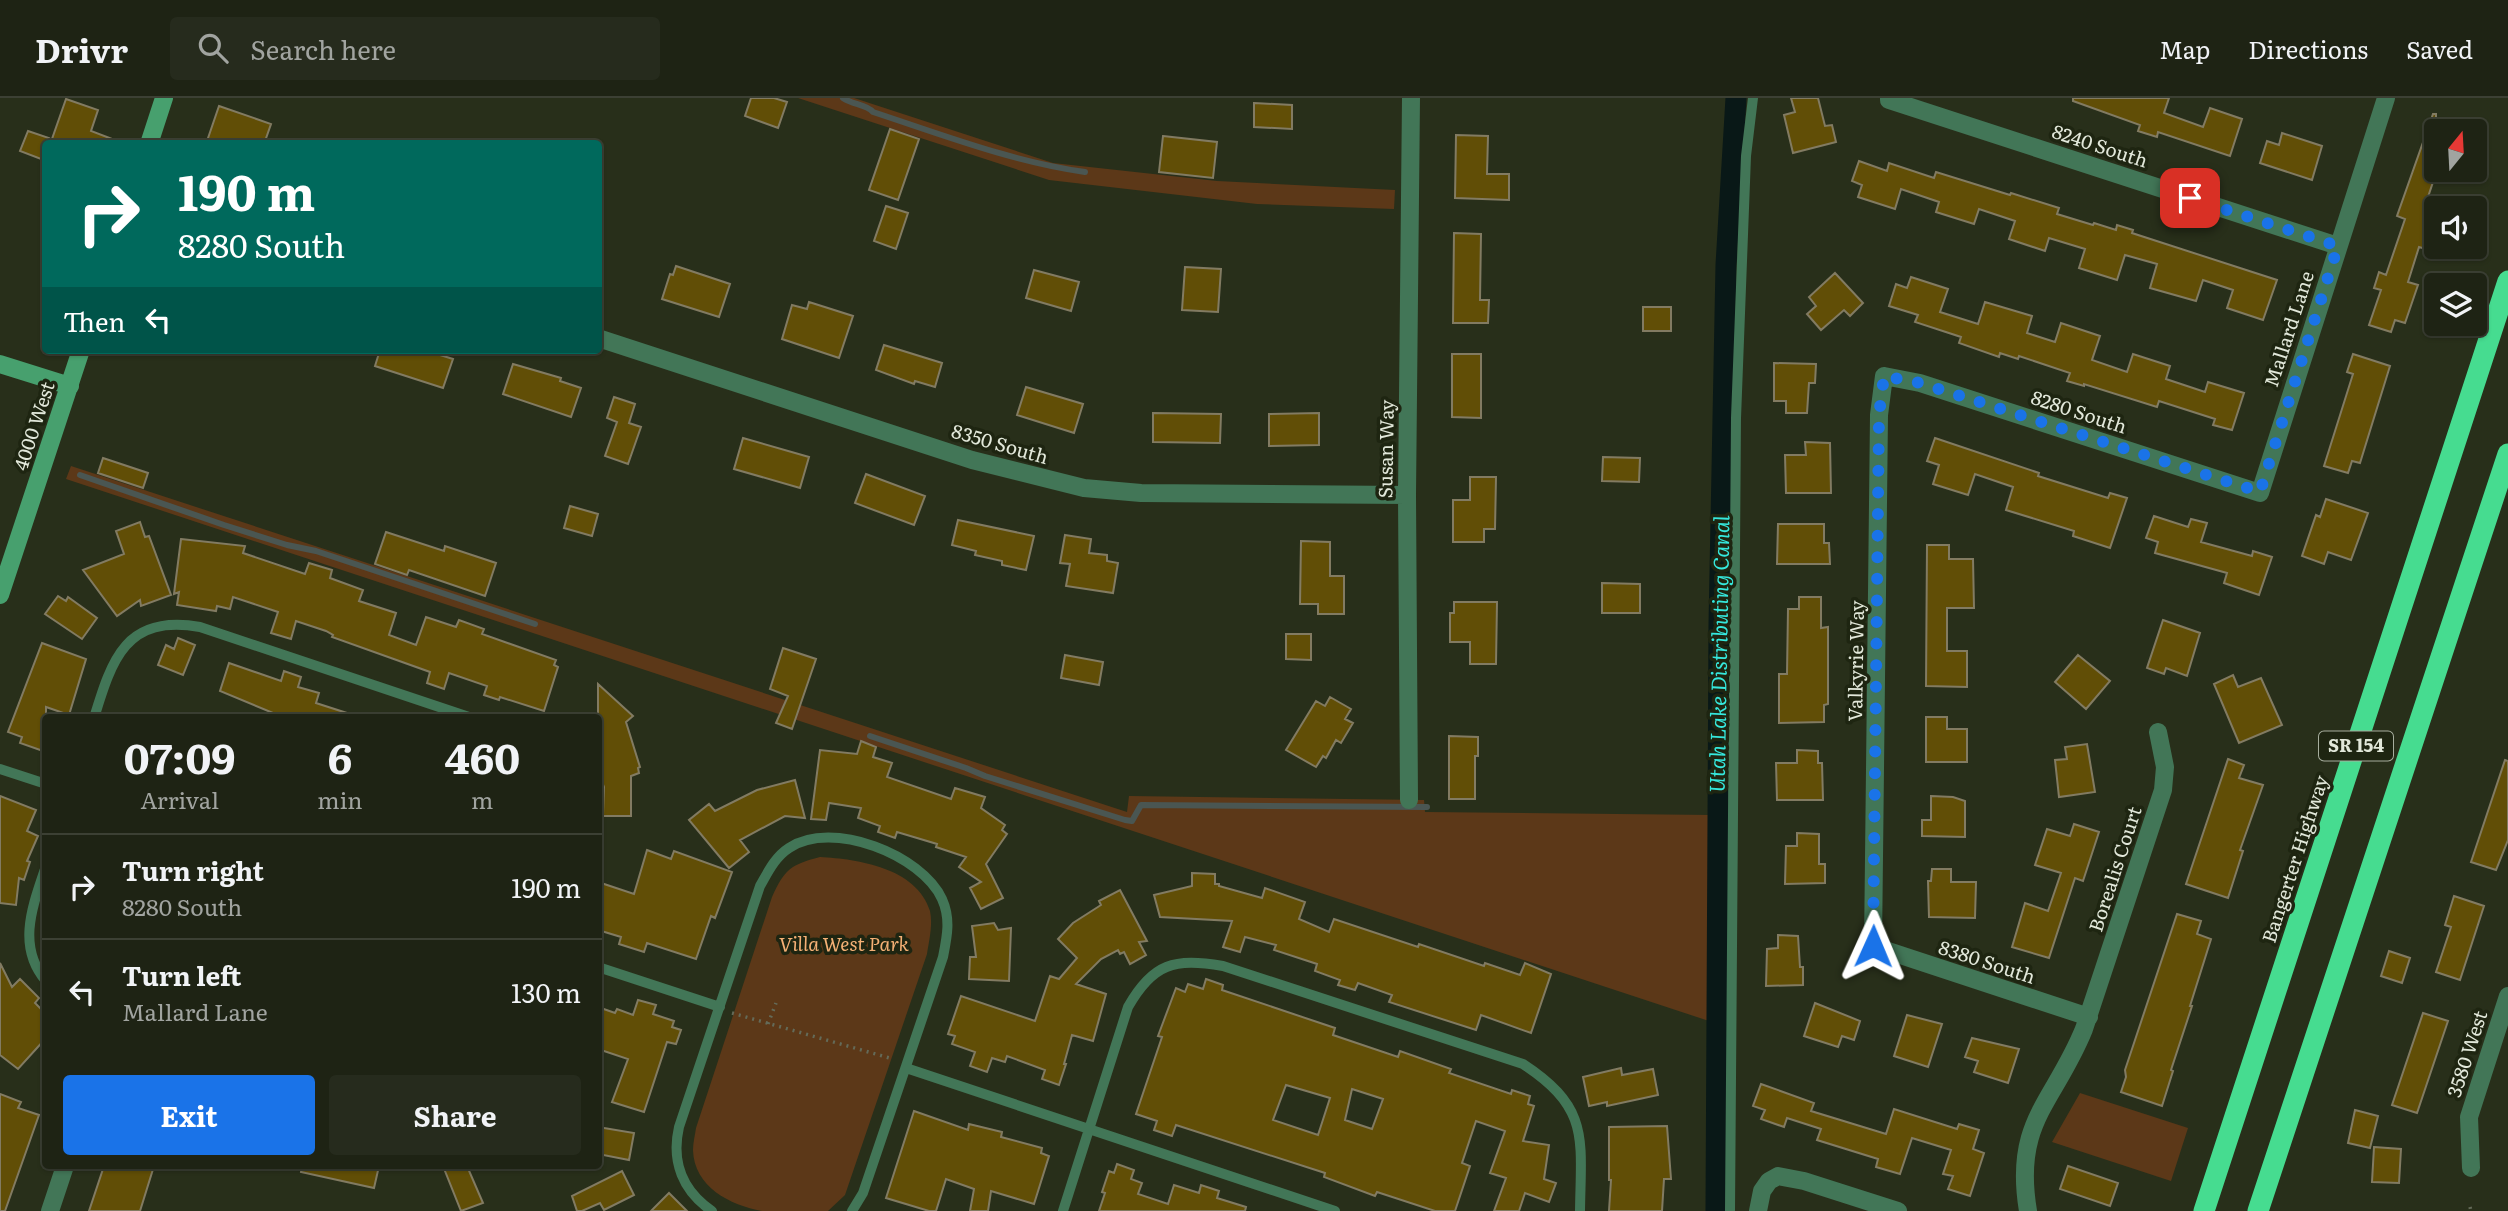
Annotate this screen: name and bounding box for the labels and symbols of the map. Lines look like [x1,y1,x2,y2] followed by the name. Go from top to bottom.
[2049,116,2152,174] street label: 8240 South
[2424,119,2487,182] north arrow
[2160,168,2220,228] pin
[2256,267,2320,390] street label: Mallard Lane
[6,377,61,474] street label: 4000 West
[2028,382,2131,440] street label: 8280 South
[1370,399,1400,499] street label: Susan Way
[949,416,1052,470] street label: 8350 South
[1700,515,1735,793] water label: Utah Lake Distributing Canal
[1840,600,1870,722] street label: Valkyrie Way
[2319,732,2393,760] road number: SR 154
[2254,771,2334,946] street label: Bangerter Highway
[2081,802,2148,935] street label: Borealis Court
[1836,909,1910,983] position arrow
[779,929,910,957] park label: Villa West Park
[1935,932,2039,990] street label: 8380 South
[2439,1006,2493,1101] street label: 3580 West

